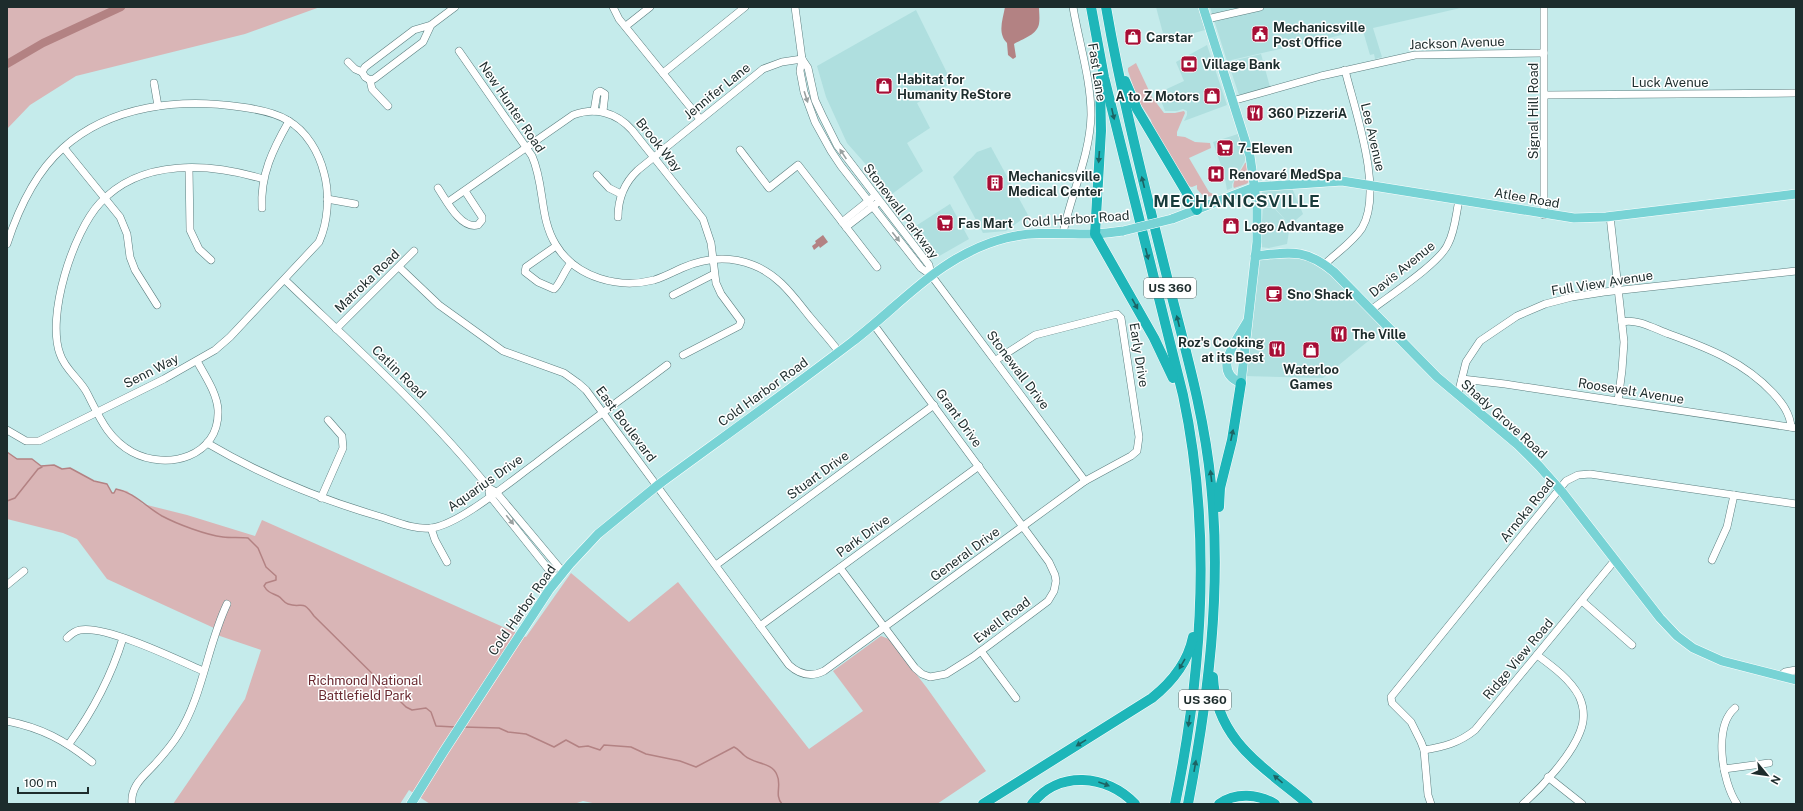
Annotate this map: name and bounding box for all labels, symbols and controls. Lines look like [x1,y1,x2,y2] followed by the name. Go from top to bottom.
[1273,20,1365,50] place label: Mechanicsville Post Office
[1250,24,1270,44] public building icon: Mechanicsville Post Office
[1123,27,1143,47] shop icon: Carstar
[1146,30,1193,45] place label: Carstar
[1409,34,1505,52] street label: Jackson Avenue
[1085,42,1109,102] street label: Fast Lane
[1179,54,1199,74] bank icon: Village Bank
[1202,57,1281,72] place label: Village Bank
[476,59,548,155] street label: New Hunter Road
[681,60,753,122] street label: Jennifer Lane
[1526,63,1541,159] street label: Signal Hill Road
[897,72,1011,102] place label: Habitat for Humanity ReStore
[1631,75,1709,90] street label: Luck Avenue
[874,76,894,96] shop icon: Habitat for Humanity ReStore
[1202,86,1222,106] shop icon: A to Z Motors
[1116,89,1199,104] place label: A to Z Motors
[803,91,809,103] one-way arrow
[1358,101,1388,173] street label: Lee Avenue
[1245,103,1265,123] restaurant icon: 360 PizzeriA
[1268,106,1348,121] place label: 360 PizzeriA
[1110,108,1116,120] one-way arrow
[633,115,685,175] street label: Brook Way
[1215,138,1235,158] supermarket icon: 7-Eleven
[1238,141,1292,156] place label: 7-Eleven
[839,149,847,159] one-way arrow
[1096,151,1102,164] one-way arrow
[860,160,942,262] street label: Stonewall Parkway
[1206,164,1226,184] hospital icon: Renovaré MedSpa
[1229,167,1341,182] place label: Renovaré MedSpa
[1008,169,1103,199] place label: Mechanicsville Medical Center
[985,173,1005,193] building icon: Mechanicsville Medical Center
[1140,175,1146,188] one-way arrow
[1493,185,1561,211] street label: Atlee Road
[1153,191,1321,211] district label: MECHANICSVILLE
[1022,208,1130,230] street label: Cold Harbor Road
[935,213,955,233] supermarket icon: Fas Mart
[958,216,1013,231] place label: Fas Mart
[1221,216,1241,236] shop icon: Logo Advantage
[1244,219,1344,234] place label: Logo Advantage
[892,231,901,242] one-way arrow
[1366,238,1438,300] street label: Davis Avenue
[332,246,402,316] street label: Matroka Road
[1144,248,1150,260] one-way arrow
[1550,268,1654,298] street label: Full View Avenue
[1144,278,1196,298] road number: US 360
[1264,284,1284,304] cafe icon: Sno Shack
[1287,287,1353,302] place label: Sno Shack
[1132,298,1139,310] one-way arrow
[1175,315,1181,328] one-way arrow
[1126,322,1152,388] street label: Early Drive
[1329,324,1349,344] restaurant icon: The Ville
[1352,327,1406,342] place label: The Ville
[984,328,1052,412] street label: Stonewall Drive
[1178,335,1264,365] place label: Roz's Cooking at its Best
[1267,339,1287,359] restaurant icon: Roz's Cooking at its Best
[1301,340,1321,360] shop icon: Waterloo Games
[369,342,429,402] street label: Catlin Road
[121,351,181,391] street label: Senn Way
[715,354,811,430] street label: Cold Harbor Road
[1283,362,1339,392] place label: Waterloo Games
[1577,375,1685,407] street label: Roosevelt Avenue
[1458,376,1550,462] street label: Shady Grove Road
[593,383,659,465] street label: East Boulevard
[933,386,985,450] street label: Grant Drive
[1230,429,1236,442] one-way arrow
[784,448,852,502] street label: Stuart Drive
[445,452,525,514] street label: Aquarius Drive
[1207,470,1214,482] one-way arrow
[1497,475,1557,545] street label: Arnoka Road
[834,512,892,560] street label: Park Drive
[505,515,514,526] one-way arrow
[927,524,1003,584] street label: General Drive
[485,562,559,658] street label: Cold Harbor Road
[971,594,1033,646] street label: Ewell Road
[1480,616,1556,702] street label: Ridge View Road
[1179,658,1186,670] one-way arrow
[308,673,422,703] park label: Richmond National Battlefield Park
[1179,690,1231,710] road number: US 360
[1186,714,1192,727] one-way arrow
[1075,739,1087,746] one-way arrow
[1747,755,1787,795] north arrow
[1193,760,1199,772] one-way arrow
[18,769,88,795] scale bar
[1768,773,1783,787] text: N
[1273,775,1284,784] one-way arrow
[24,776,57,790] text: 100 m
[1099,781,1111,787] one-way arrow

